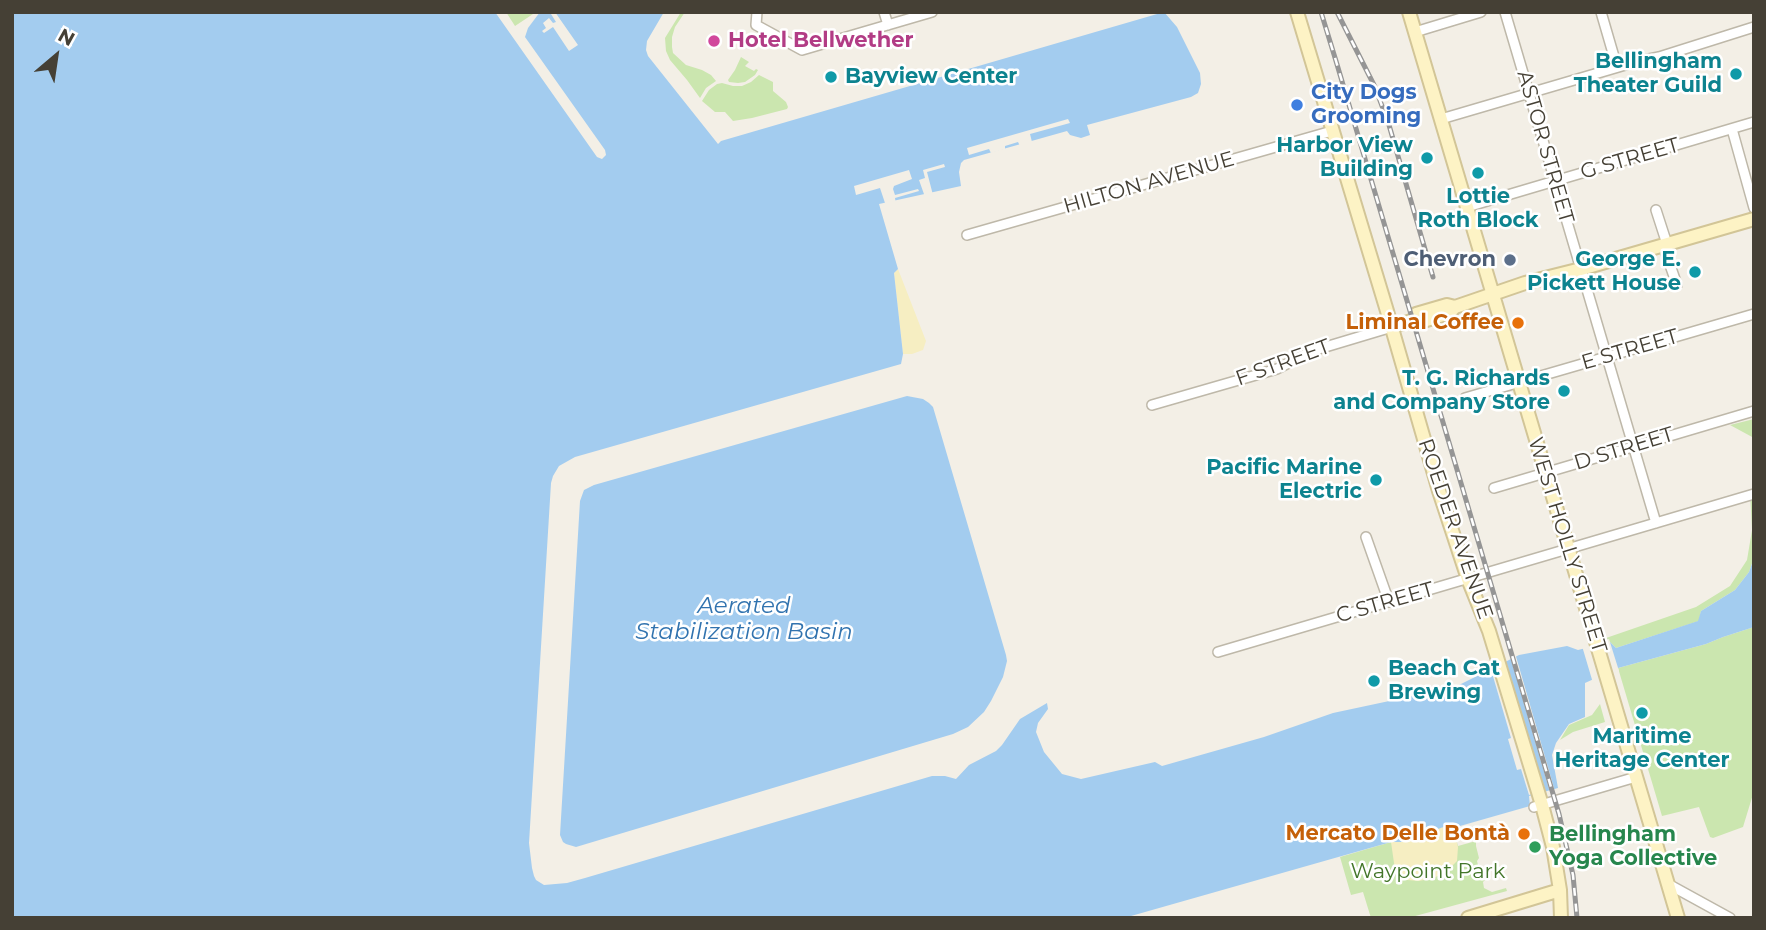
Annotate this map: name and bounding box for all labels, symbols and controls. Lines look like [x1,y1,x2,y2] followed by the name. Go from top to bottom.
[21,21,91,91] north arrow
[54,23,79,51] text: N
[728,28,914,54] place label: Hotel Bellwether
[706,33,722,49] marker: Hotel Bellwether
[1574,49,1722,99] place label: Bellingham Theater Guild
[845,64,1017,90] place label: Bayview Center
[1728,66,1744,82] marker: Bellingham Theater Guild
[1511,68,1579,226] street label: ASTOR STREET
[823,69,839,85] marker: Bayview Center
[1311,80,1421,130] place label: City Dogs Grooming
[1289,97,1305,113] marker: City Dogs Grooming
[1276,133,1413,183] place label: Harbor View Building
[1578,133,1682,185] street label: G STREET
[1061,147,1237,219] street label: HILTON AVENUE
[1419,150,1435,166] marker: Harbor View Building
[1470,165,1486,181] marker: Lottie Roth Block
[1417,184,1539,234] place label: Lottie Roth Block
[1403,247,1496,273] place label: Chevron
[1527,247,1681,297] place label: George E. Pickett House
[1502,252,1518,268] marker: Chevron
[1687,264,1703,280] marker: George E. Pickett House
[1346,310,1504,336] place label: Liminal Coffee
[1510,315,1526,331] marker: Liminal Coffee
[1579,324,1681,376] street label: E STREET
[1232,334,1334,392] street label: F STREET
[1333,366,1550,416] place label: T. G. Richards and Company Store
[1556,383,1572,399] marker: T. G. Richards and Company Store
[1571,422,1677,476] street label: D STREET
[1522,434,1612,656] street label: WEST HOLLY STREET
[1412,435,1498,623] street label: ROEDER AVENUE
[1206,455,1362,505] place label: Pacific Marine Electric
[1368,472,1384,488] marker: Pacific Marine Electric
[1333,577,1437,629] street label: C STREET
[635,592,853,646] water label: Aerated Stabilization Basin
[1388,656,1500,706] place label: Beach Cat Brewing
[1366,673,1382,689] marker: Beach Cat Brewing
[1634,705,1650,721] marker: Maritime Heritage Center
[1555,724,1729,774] place label: Maritime Heritage Center
[1285,821,1510,847] place label: Mercato Delle Bontà
[1549,822,1717,872] place label: Bellingham Yoga Collective
[1516,826,1532,842] marker: Mercato Delle Bontà
[1527,839,1543,855] marker: Bellingham Yoga Collective
[1351,859,1505,885] park label: Waypoint Park

